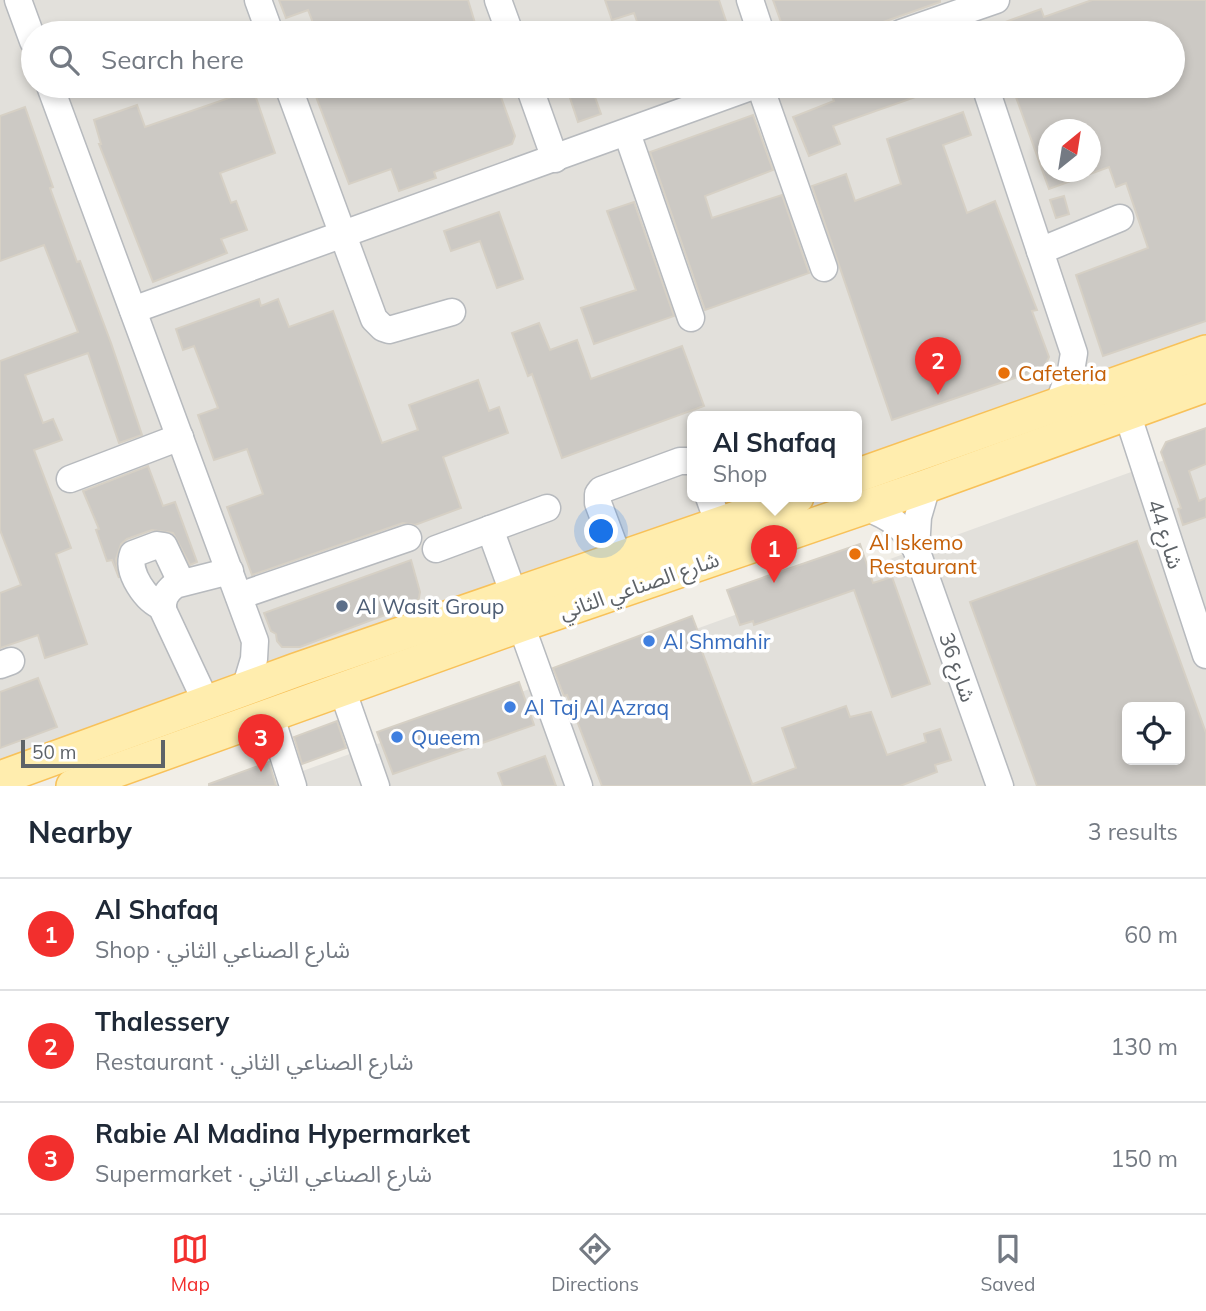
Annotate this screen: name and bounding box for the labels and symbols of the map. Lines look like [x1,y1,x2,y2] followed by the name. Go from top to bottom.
[1038,119,1101,182] north arrow
[915,337,961,395] pin: 2
[1018,360,1107,386] place label: Cafeteria
[996,365,1012,381] marker: Cafeteria
[1140,496,1189,573] street label: شارع 44
[584,514,618,548] your location
[751,525,797,583] pin: 1
[869,529,977,579] place label: Al Iskemo Restaurant
[556,546,724,628] street label: شارع الصناعي الثاني
[847,546,863,562] marker: Al Iskemo Restaurant
[356,593,504,619] place label: Al Wasit Group
[334,598,350,614] marker: Al Wasit Group
[663,628,771,654] place label: Al Shmahir
[931,629,982,706] street label: شارع 36
[641,633,657,649] marker: Al Shmahir
[524,694,669,720] place label: Al Taj Al Azraq
[502,699,518,715] marker: Al Taj Al Azraq
[238,714,284,772] pin: 3
[411,724,481,750] place label: Queem
[389,729,405,745] marker: Queem
[21,737,164,769] scale bar

